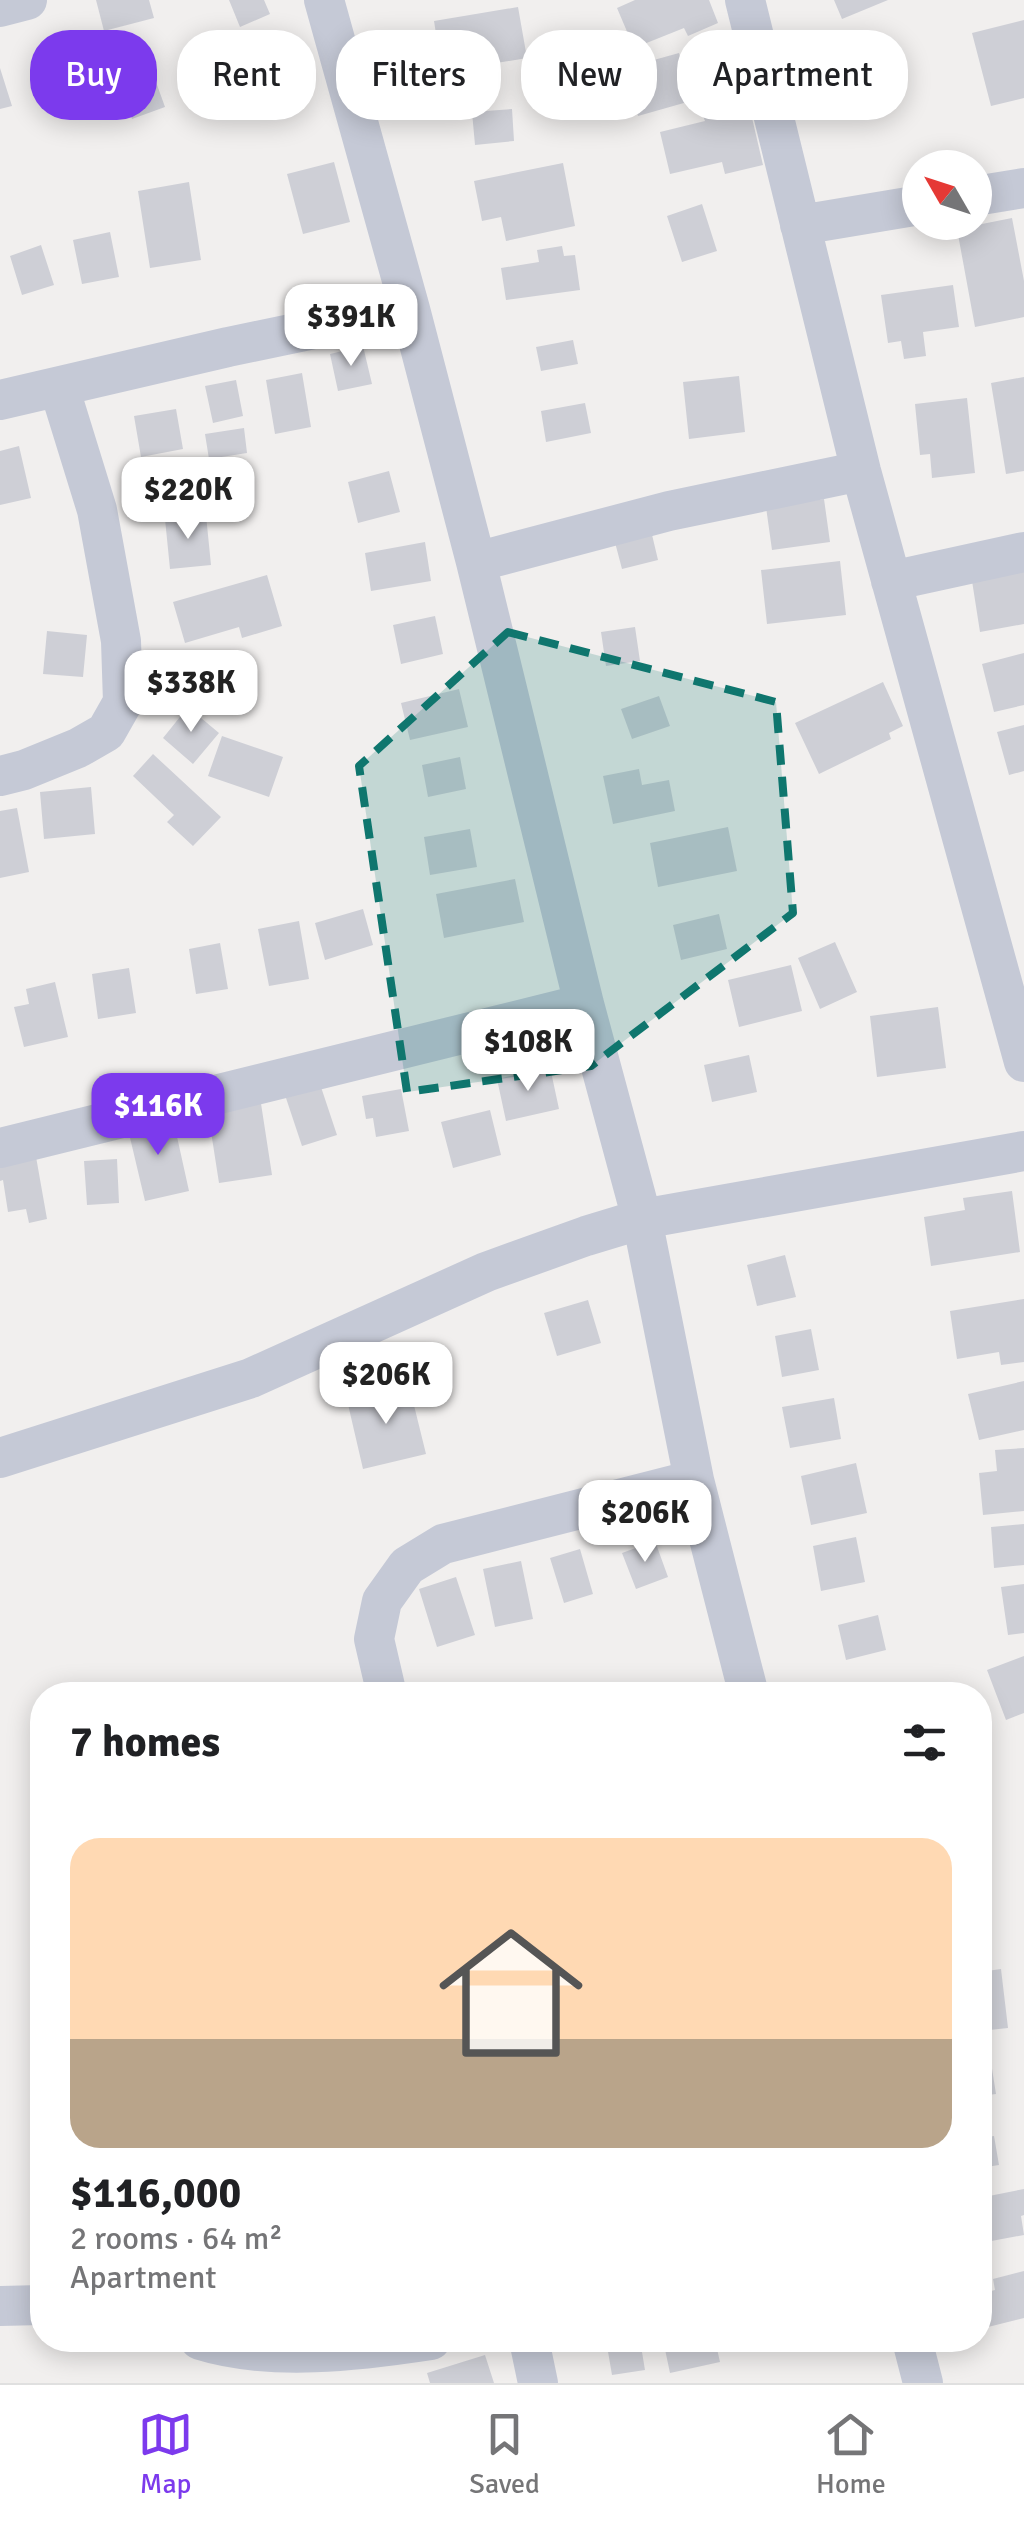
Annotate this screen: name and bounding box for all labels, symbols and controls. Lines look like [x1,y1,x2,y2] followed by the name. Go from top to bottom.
[30,30,157,120] chip: Buy
[177,30,316,120] chip: Rent
[336,30,501,120] chip: Filters
[521,30,657,120] chip: New
[677,30,908,120] chip: Apartment
[902,150,992,240] north arrow
[902,150,992,240] map controls
[281,284,421,369] pin: $391K
[307,297,395,336] text: $391K
[118,457,258,542] pin: $220K
[144,470,232,509] text: $220K
[121,650,261,735] pin: $338K
[147,663,235,702] text: $338K
[458,1009,598,1094] pin: $108K
[484,1022,572,1061] text: $108K
[88,1073,228,1158] pin: $116K
[114,1086,202,1125] text: $116K
[316,1342,456,1427] pin: $206K
[342,1355,430,1394] text: $206K
[575,1480,715,1565] pin: $206K
[601,1493,689,1532] text: $206K
[897,1715,952,1770] icon: filters
[70,1717,220,1768] text: 7 homes
[421,1903,601,2083] icon: home
[70,2168,241,2219] text: $116,000
[70,2219,283,2258] text: 2 rooms · 64 m²
[70,2258,217,2297] text: Apartment
[138,2407,193,2501] tab: Map
[469,2407,540,2501] tab: Saved
[816,2407,886,2501] tab: Home

